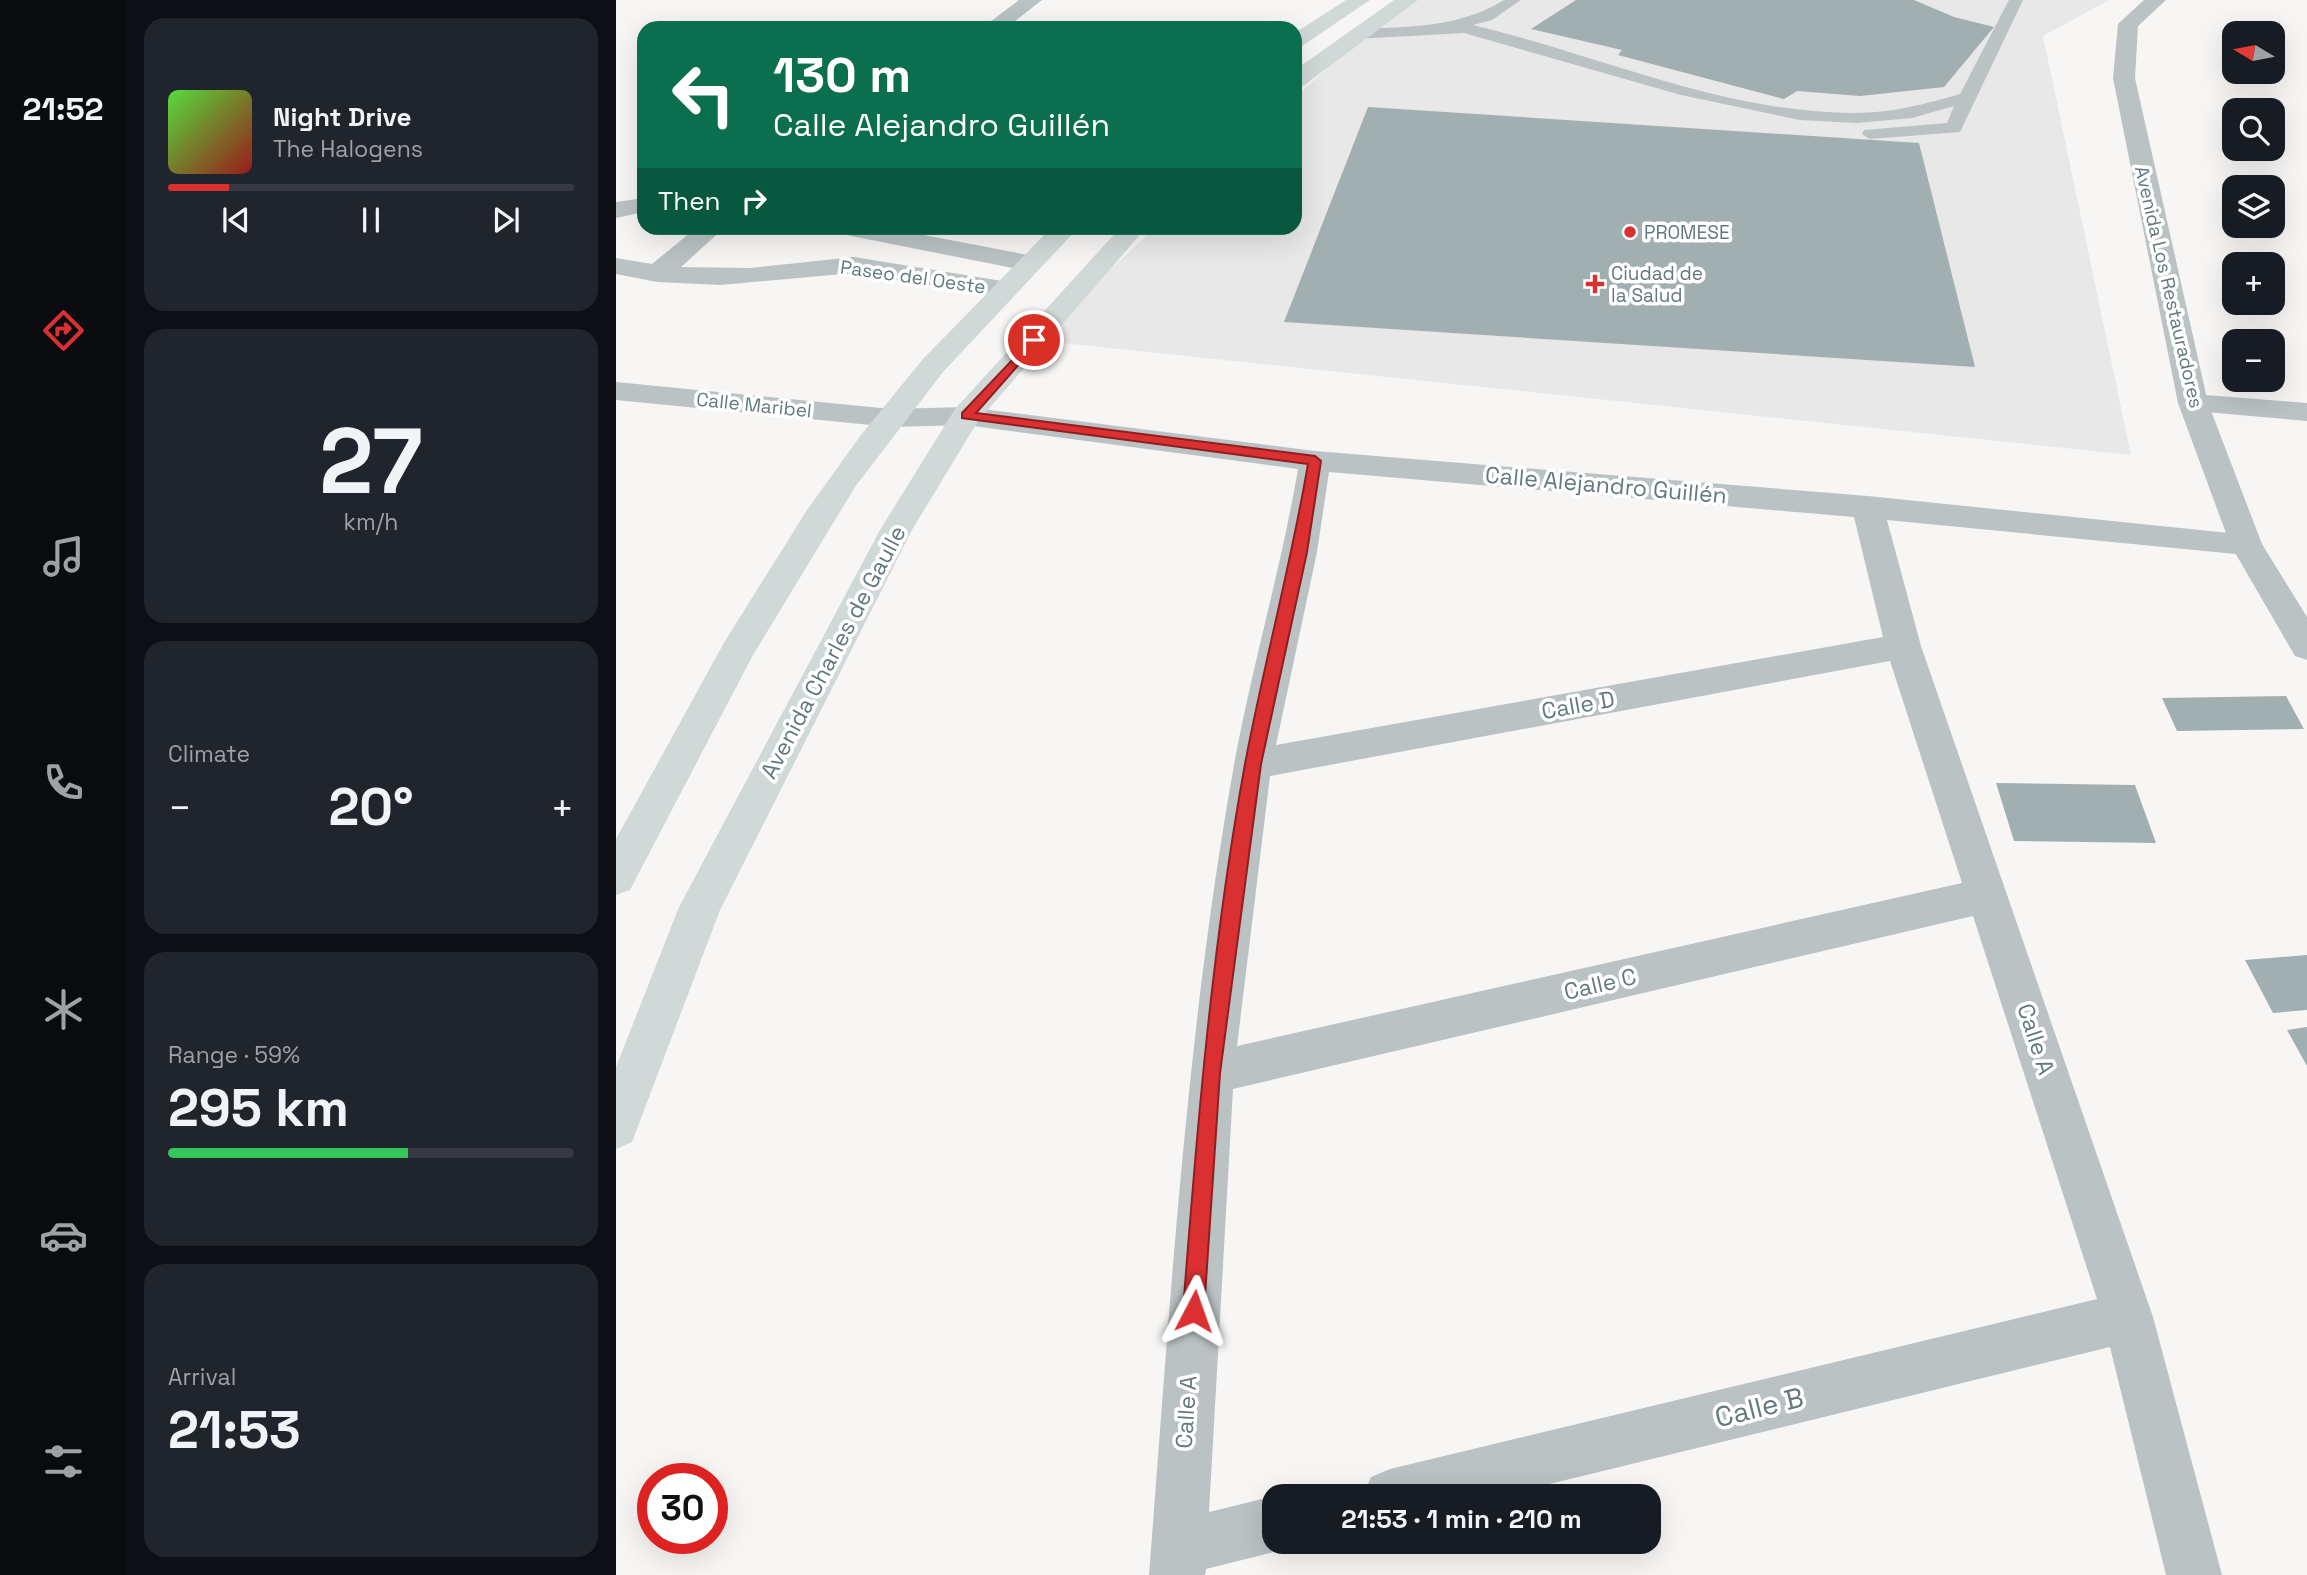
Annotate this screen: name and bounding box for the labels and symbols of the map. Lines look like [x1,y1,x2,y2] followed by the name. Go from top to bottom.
[2222,21,2286,84] north arrow
[2129,164,2209,410] street label: Avenida Los Restauradores
[1644,220,1730,245] place label: PROMESE
[1622,224,1638,240] marker: PROMESE
[839,254,987,300] street label: Paseo del Oeste
[1611,261,1703,308] place label: Ciudad de la Salud
[1585,274,1605,294] marker: Ciudad de la Salud
[1004,310,1064,370] pin
[695,387,813,423] street label: Calle Maribel
[1484,459,1728,511] street label: Calle Alejandro Guillén
[753,520,913,784] street label: Avenida Charles de Gaulle
[1539,684,1617,726] street label: Calle D
[1561,961,1639,1007] street label: Calle C
[2010,1000,2062,1078] street label: Calle A
[1157,1274,1231,1348] position arrow
[1168,1375,1204,1449] street label: Calle A
[1711,1379,1807,1435] street label: Calle B
[637,1463,728,1554] speed limit sign: 30

